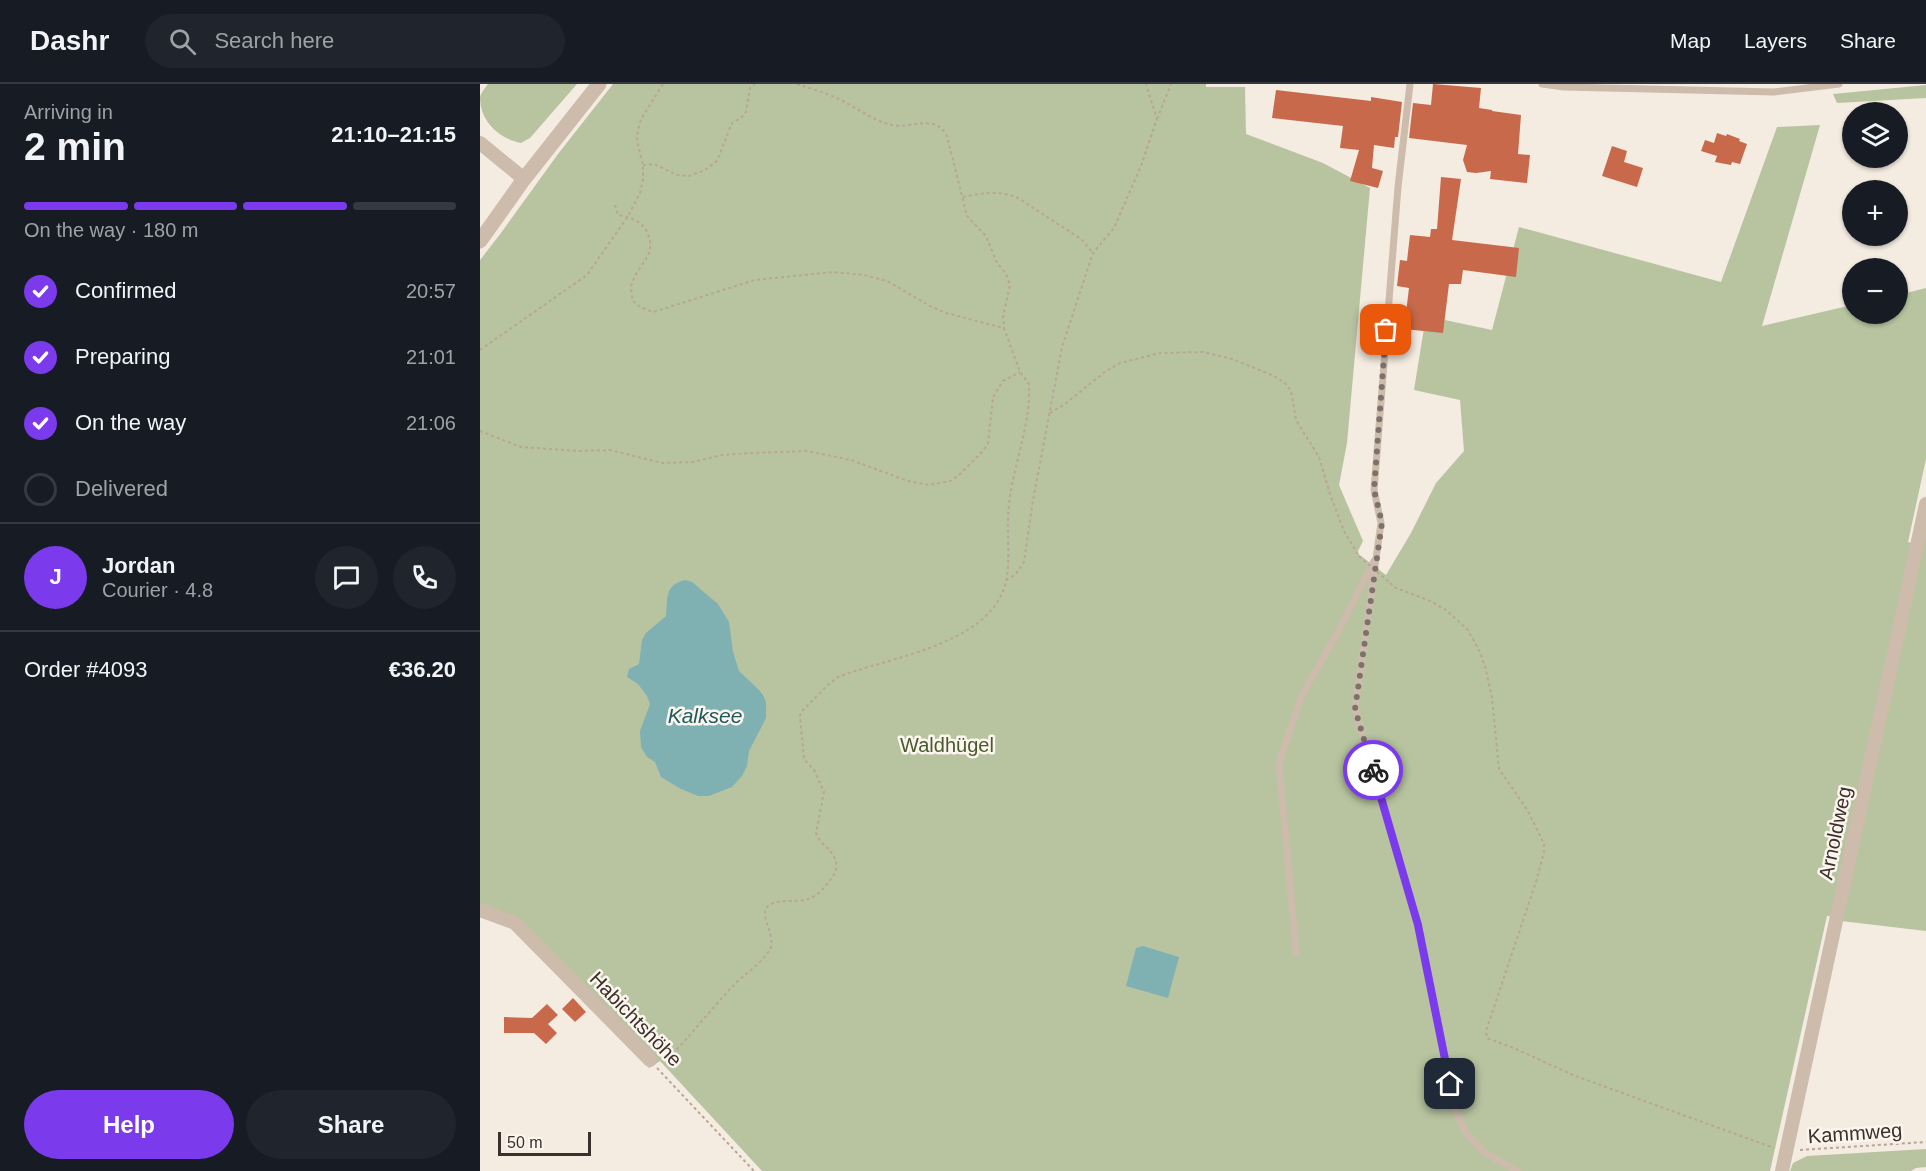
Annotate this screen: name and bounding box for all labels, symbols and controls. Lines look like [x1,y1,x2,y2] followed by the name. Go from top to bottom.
[145,14,565,68] search box
[30,25,109,56] text: Dashr
[166,25,199,58] icon: search
[214,28,334,53] text: Search here
[1670,29,1711,52] text: Map
[1744,29,1807,52] text: Layers
[1840,29,1896,52] text: Share
[24,101,113,123] text: Arriving in
[1842,102,1908,324] map controls
[1842,102,1908,168] button: layers
[331,122,456,147] text: 21:10–21:15
[24,125,126,168] text: 2 min
[1842,180,1908,246] button: +
[24,219,199,241] text: On the way · 180 m
[1842,258,1908,324] button: −
[24,275,57,308] icon: check
[75,278,176,303] text: Confirmed
[406,280,456,302] text: 20:57
[1360,304,1411,355] pin
[1369,313,1402,346] icon: bag
[24,341,57,374] icon: check
[75,344,170,369] text: Preparing
[406,346,456,368] text: 21:01
[24,407,57,440] icon: check
[75,410,186,435] text: On the way
[406,412,456,434] text: 21:06
[75,476,168,501] text: Delivered
[315,546,378,609] button: chat
[393,546,456,609] button: phone
[102,553,175,578] text: Jordan
[49,564,62,589] text: J
[102,579,213,601] text: Courier · 4.8
[24,657,148,682] text: Order #4093
[389,657,456,682] text: €36.20
[668,704,742,727] water label: Kalksee
[900,734,994,756] park label: Waldhügel
[1343,740,1403,800] courier
[1357,754,1390,787] icon: bike
[1814,784,1856,882] street label: Arnoldweg
[586,967,686,1071] street label: Habichtshöhe
[1424,1058,1475,1109] pin
[1433,1067,1466,1100] icon: home
[24,1090,234,1159] button: Help
[246,1090,456,1159] button: Share
[1807,1119,1903,1147] street label: Kammweg
[498,1129,591,1156] scale bar
[507,1134,543,1151] text: 50 m

